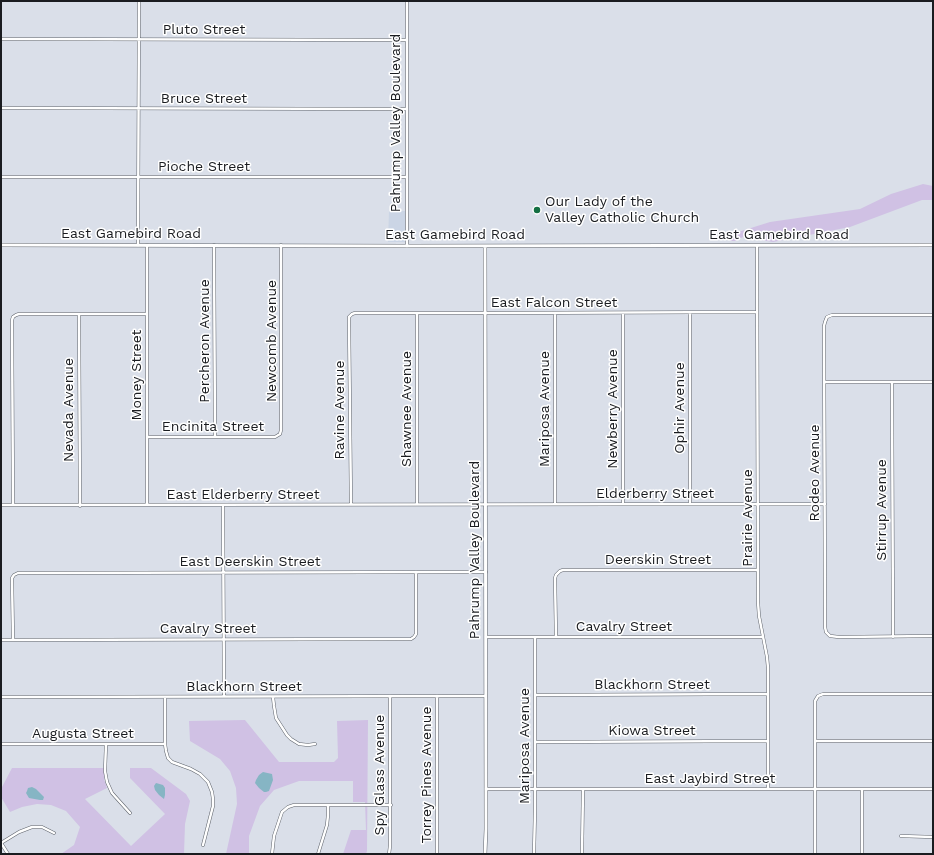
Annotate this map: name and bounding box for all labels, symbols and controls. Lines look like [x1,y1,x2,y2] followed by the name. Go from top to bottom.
[163,22,245,38] street label: Pluto Street
[388,34,404,212] street label: Pahrump Valley Boulevard
[161,91,247,107] street label: Bruce Street
[158,159,250,175] street label: Pioche Street
[545,194,699,226] place label: Our Lady of the Valley Catholic Church
[532,205,542,215] marker: Our Lady of the Valley Catholic Church
[61,226,201,242] street label: East Gamebird Road
[385,227,525,243] street label: East Gamebird Road
[709,227,849,243] street label: East Gamebird Road
[197,279,213,403] street label: Percheron Avenue
[264,280,280,402] street label: Newcomb Avenue
[491,295,617,311] street label: East Falcon Street
[129,330,145,420] street label: Money Street
[605,349,621,469] street label: Newberry Avenue
[399,351,415,467] street label: Shawnee Avenue
[537,351,553,467] street label: Mariposa Avenue
[61,358,77,462] street label: Nevada Avenue
[332,360,348,460] street label: Ravine Avenue
[672,362,688,454] street label: Ophir Avenue
[162,419,264,435] street label: Encinita Street
[807,424,823,522] street label: Rodeo Avenue
[874,459,890,561] street label: Stirrup Avenue
[467,461,483,639] street label: Pahrump Valley Boulevard
[740,469,756,567] street label: Prairie Avenue
[596,486,714,502] street label: Elderberry Street
[166,487,320,503] street label: East Elderberry Street
[605,552,711,568] street label: Deerskin Street
[179,554,321,570] street label: East Deerskin Street
[576,619,672,635] street label: Cavalry Street
[160,621,256,637] street label: Cavalry Street
[594,677,710,693] street label: Blackhorn Street
[186,679,302,695] street label: Blackhorn Street
[517,688,533,804] street label: Mariposa Avenue
[419,707,435,843] street label: Torrey Pines Avenue
[372,715,388,835] street label: Spy Glass Avenue
[608,723,696,739] street label: Kiowa Street
[32,726,134,742] street label: Augusta Street
[645,771,775,787] street label: East Jaybird Street

